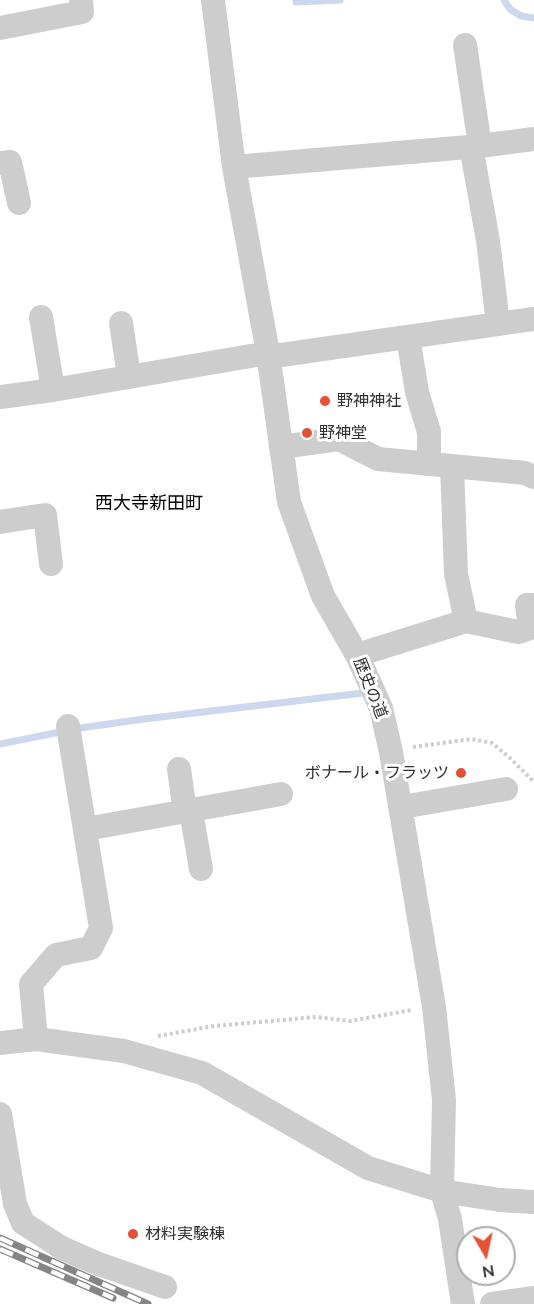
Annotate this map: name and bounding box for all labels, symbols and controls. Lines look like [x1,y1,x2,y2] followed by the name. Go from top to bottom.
[337,391,401,411] place label: 野神神社
[318,394,332,408] marker: 野神神社
[319,423,367,443] place label: 野神堂
[300,426,314,440] marker: 野神堂
[95,493,203,515] district label: 西大寺新田町
[349,655,391,721] street label: 歴史の道
[305,763,449,783] place label: ボナール・フラッツ
[454,766,468,780] marker: ボナール・フラッツ
[145,1224,225,1244] place label: 材料実験棟
[456,1226,516,1286] north arrow
[126,1227,140,1241] marker: 材料実験棟
[481,1261,496,1283] text: N

